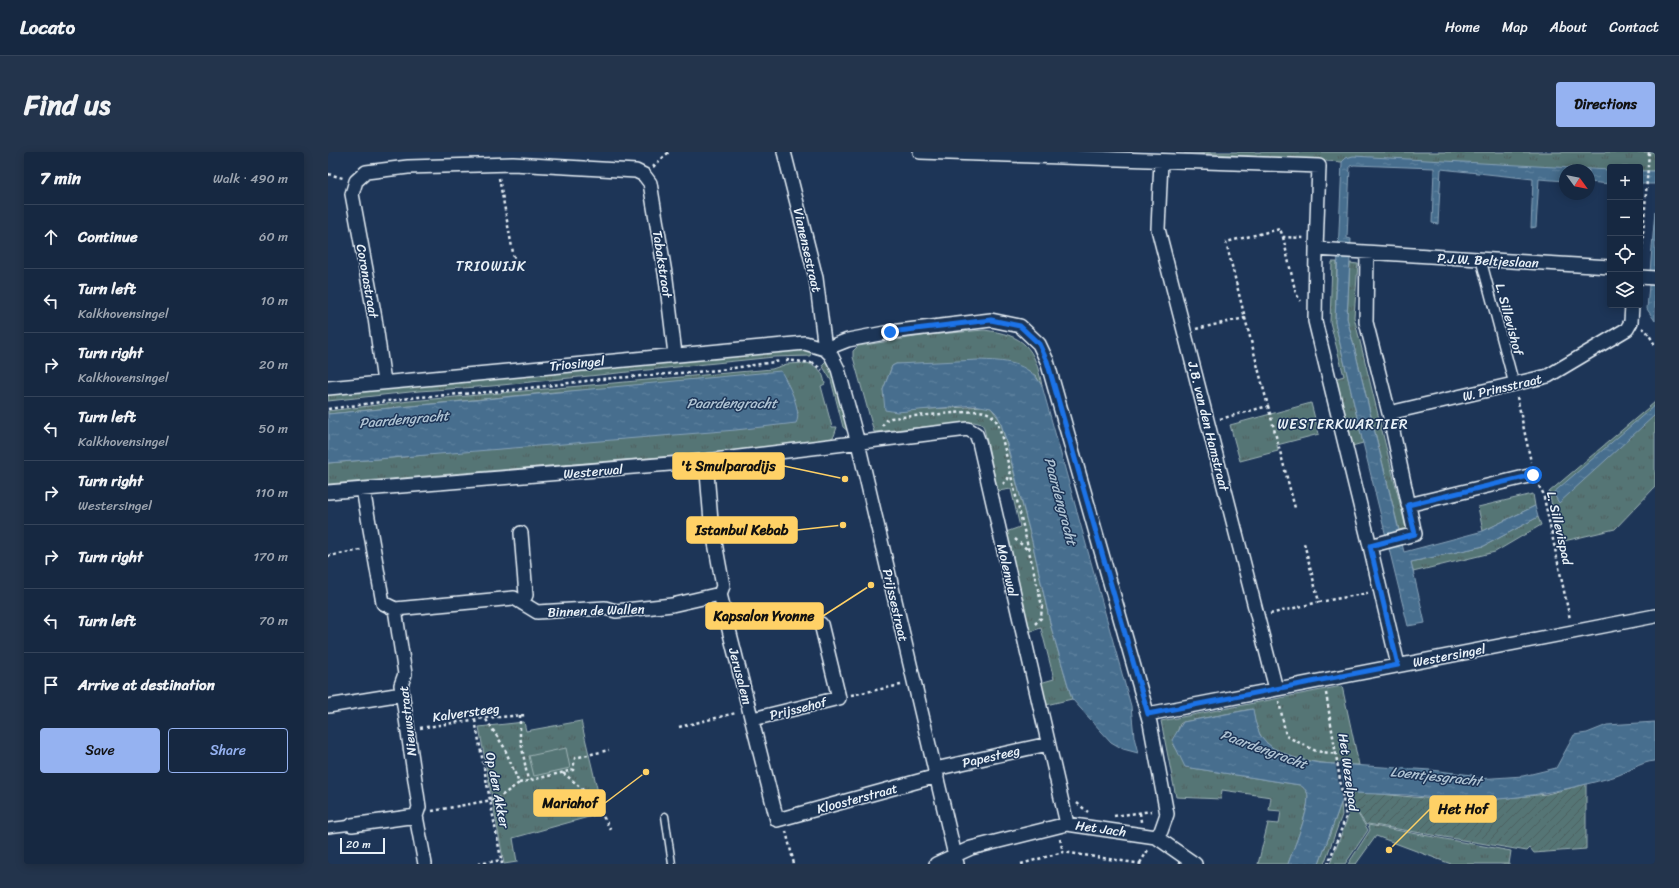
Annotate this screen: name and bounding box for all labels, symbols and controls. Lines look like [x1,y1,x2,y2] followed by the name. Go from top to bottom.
[20,11,75,44] text: Locato
[1445,15,1480,40] text: Home
[1502,15,1528,40] text: Map
[1550,15,1587,40] text: About
[1609,15,1659,40] text: Contact
[24,80,111,129] text: Find us
[1556,82,1655,127] button: Directions
[40,163,81,193] text: 7 min
[1559,164,1595,200] north arrow
[1607,164,1643,308] map controls
[1607,164,1643,200] button: +
[213,167,288,190] text: Walk · 490 m
[1607,200,1643,236] button: −
[787,206,828,295] street label: Vianensestraat
[78,224,138,250] text: Continue
[259,225,288,248] text: 60 m
[40,226,62,248] icon: ahead
[646,229,679,300] street label: Tabakstraat
[1607,236,1643,272] button: locate
[350,242,385,321] street label: Coronastraat
[1437,246,1539,275] street label: P.J.W. Beltjeslaan
[456,254,527,279] district label: TRIOWIJK
[1607,272,1643,308] button: layers
[78,276,136,302] text: Turn left
[1489,280,1531,359] street label: L. Sillevishof
[261,289,288,312] text: 10 m
[40,290,62,312] icon: left
[78,302,169,325] text: Kalkhovensingel
[881,323,899,341] route end
[78,340,143,366] text: Turn right
[548,349,606,378] street label: Triosingel
[259,353,288,376] text: 20 m
[40,354,62,376] icon: right
[1181,358,1236,494] street label: J.B. van den Hamstraat
[78,366,169,389] text: Kalkhovensingel
[1460,367,1544,408] street label: W. Prinsstraat
[687,391,779,416] water label: Paardengracht
[358,403,452,436] water label: Paardengracht
[78,404,136,430] text: Turn left
[1278,412,1408,437] district label: WESTERKWARTIER
[258,417,288,440] text: 50 m
[40,418,62,440] icon: left
[78,430,169,453] text: Kalkhovensingel
[673,453,784,479] callout: 't Smulparadijs
[680,454,776,479] text: 't Smulparadijs
[1037,454,1085,550] water label: Paardengracht
[562,457,624,486] street label: Westerwal
[1524,466,1542,484] route start
[78,468,143,494] text: Turn right
[255,481,288,504] text: 110 m
[40,482,62,504] icon: right
[1540,489,1579,568] street label: L. Sillevispad
[78,494,152,517] text: Westersingel
[687,517,797,543] callout: Istanbul Kebab
[694,518,789,543] text: Istanbul Kebab
[990,541,1025,599] street label: Molenwal
[78,544,143,570] text: Turn right
[253,545,288,568] text: 170 m
[40,546,62,568] icon: right
[876,566,915,644] street label: Prijssestraat
[547,597,645,624] street label: Binnen de Wallen
[706,603,823,629] callout: Kapsalon Yvonne
[713,604,815,629] text: Kapsalon Yvonne
[78,608,136,634] text: Turn left
[259,609,288,632] text: 70 m
[40,610,62,632] icon: left
[1411,637,1488,674] street label: Westersingel
[722,644,759,707] street label: Jerusalem
[78,672,215,698] text: Arrive at destination
[40,674,62,696] icon: arrive
[392,684,423,757] street label: Nieuwstraat
[767,690,830,727] street label: Prijssehof
[431,696,501,729] street label: Kalversteeg
[1217,722,1312,777] water label: Paardengracht
[40,728,160,773] button: Save
[168,728,288,773] button: Share
[1332,732,1365,814] street label: Het Wezelpad
[960,739,1023,774] street label: Papesteeg
[479,750,516,831] street label: Op den Akker
[1389,759,1485,794] water label: Loentjesgracht
[814,777,900,820] street label: Kloosterstraat
[534,790,605,816] callout: Mariahof
[541,791,600,816] text: Mariahof
[1430,796,1496,822] callout: Het Hof
[1437,797,1490,822] text: Het Hof
[1074,814,1128,843] street label: Het Jach
[346,835,371,854] text: 20 m
[340,836,385,855] scale bar

